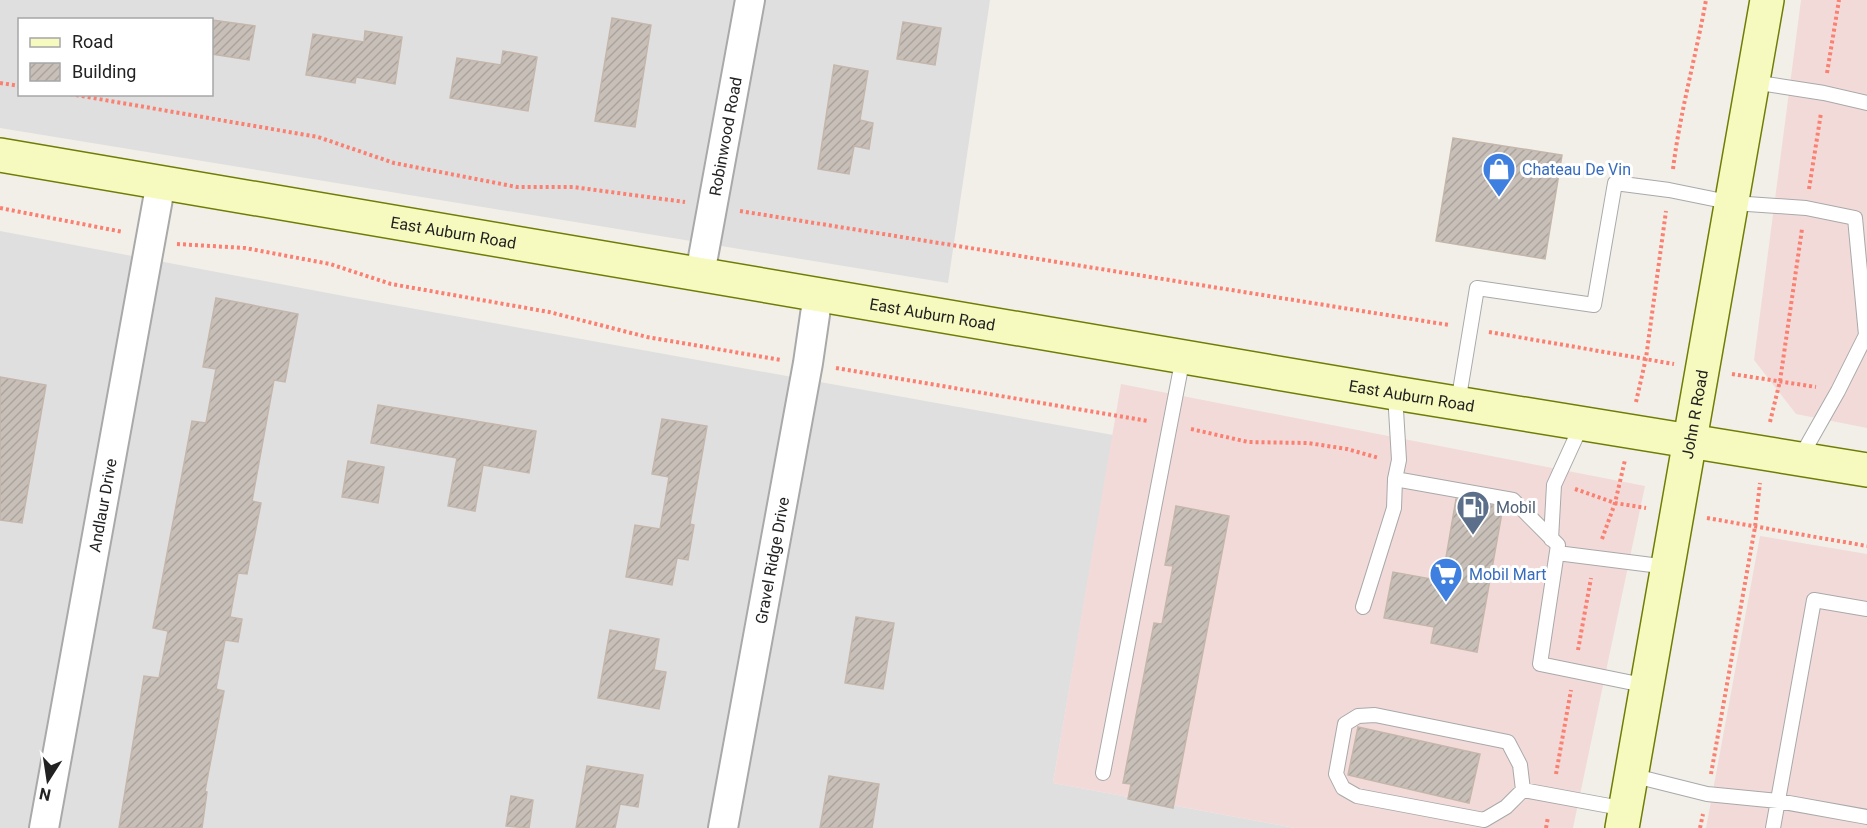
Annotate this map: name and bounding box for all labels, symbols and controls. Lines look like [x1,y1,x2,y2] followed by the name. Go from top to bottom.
[18,18,213,96] legend
[72,31,113,52] text: Road
[72,61,136,82] text: Building
[705,75,745,197] street label: Robinwood Road
[1481,151,1517,198] shop icon: Chateau De Vin
[1522,160,1631,179] place label: Chateau De Vin
[389,212,518,252] street label: East Auburn Road
[868,294,997,334] street label: East Auburn Road
[1677,368,1712,460] street label: John R Road
[1347,376,1476,415] street label: East Auburn Road
[85,457,120,554] street label: Andlaur Drive
[1455,489,1491,536] fuel station icon: Mobil
[751,495,793,625] street label: Gravel Ridge Drive
[1496,498,1536,517] place label: Mobil
[1428,556,1464,603] supermarket icon: Mobil Mart
[1469,565,1547,584] place label: Mobil Mart
[18,750,78,810] north arrow
[37,784,52,805] text: N

